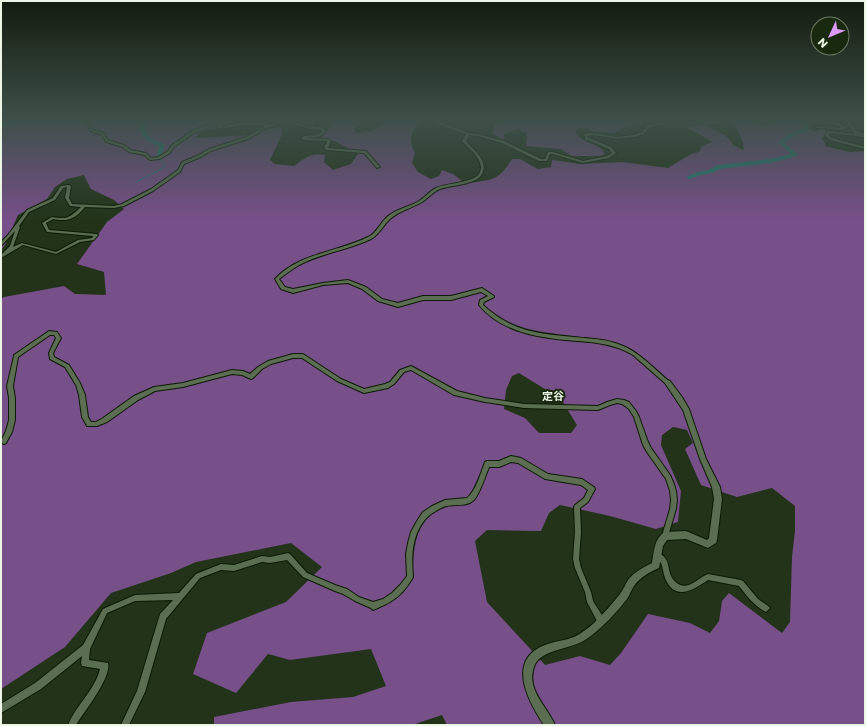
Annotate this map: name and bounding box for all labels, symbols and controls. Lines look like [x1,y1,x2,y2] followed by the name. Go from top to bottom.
[810,16,850,56] north arrow
[814,34,831,51] text: N
[542,388,564,404] district label: 定谷

